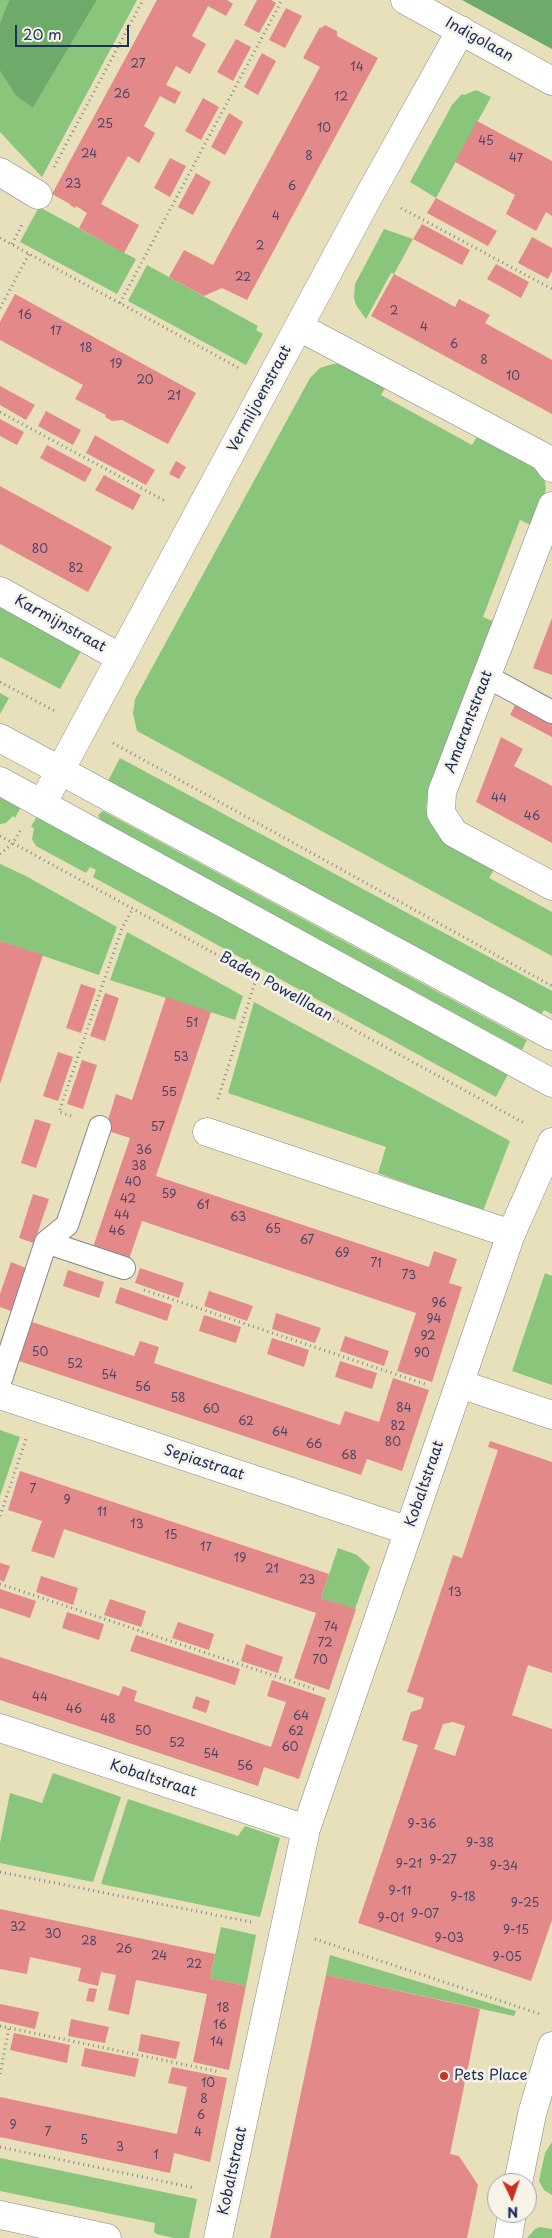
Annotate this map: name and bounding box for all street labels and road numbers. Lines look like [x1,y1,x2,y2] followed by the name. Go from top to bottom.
[442,14,516,66] street label: Indigolaan
[224,342,296,456] street label: Vermiljoenstraat
[11,591,109,657] street label: Karmijnstraat
[441,668,497,776] street label: Amarantstraat
[216,948,336,1026] street label: Baden Powelllaan
[402,1438,448,1530] street label: Kobaltstraat
[162,1442,246,1484] street label: Sepiastraat
[107,1756,199,1802] street label: Kobaltstraat
[215,2125,251,2217] street label: Kobaltstraat

